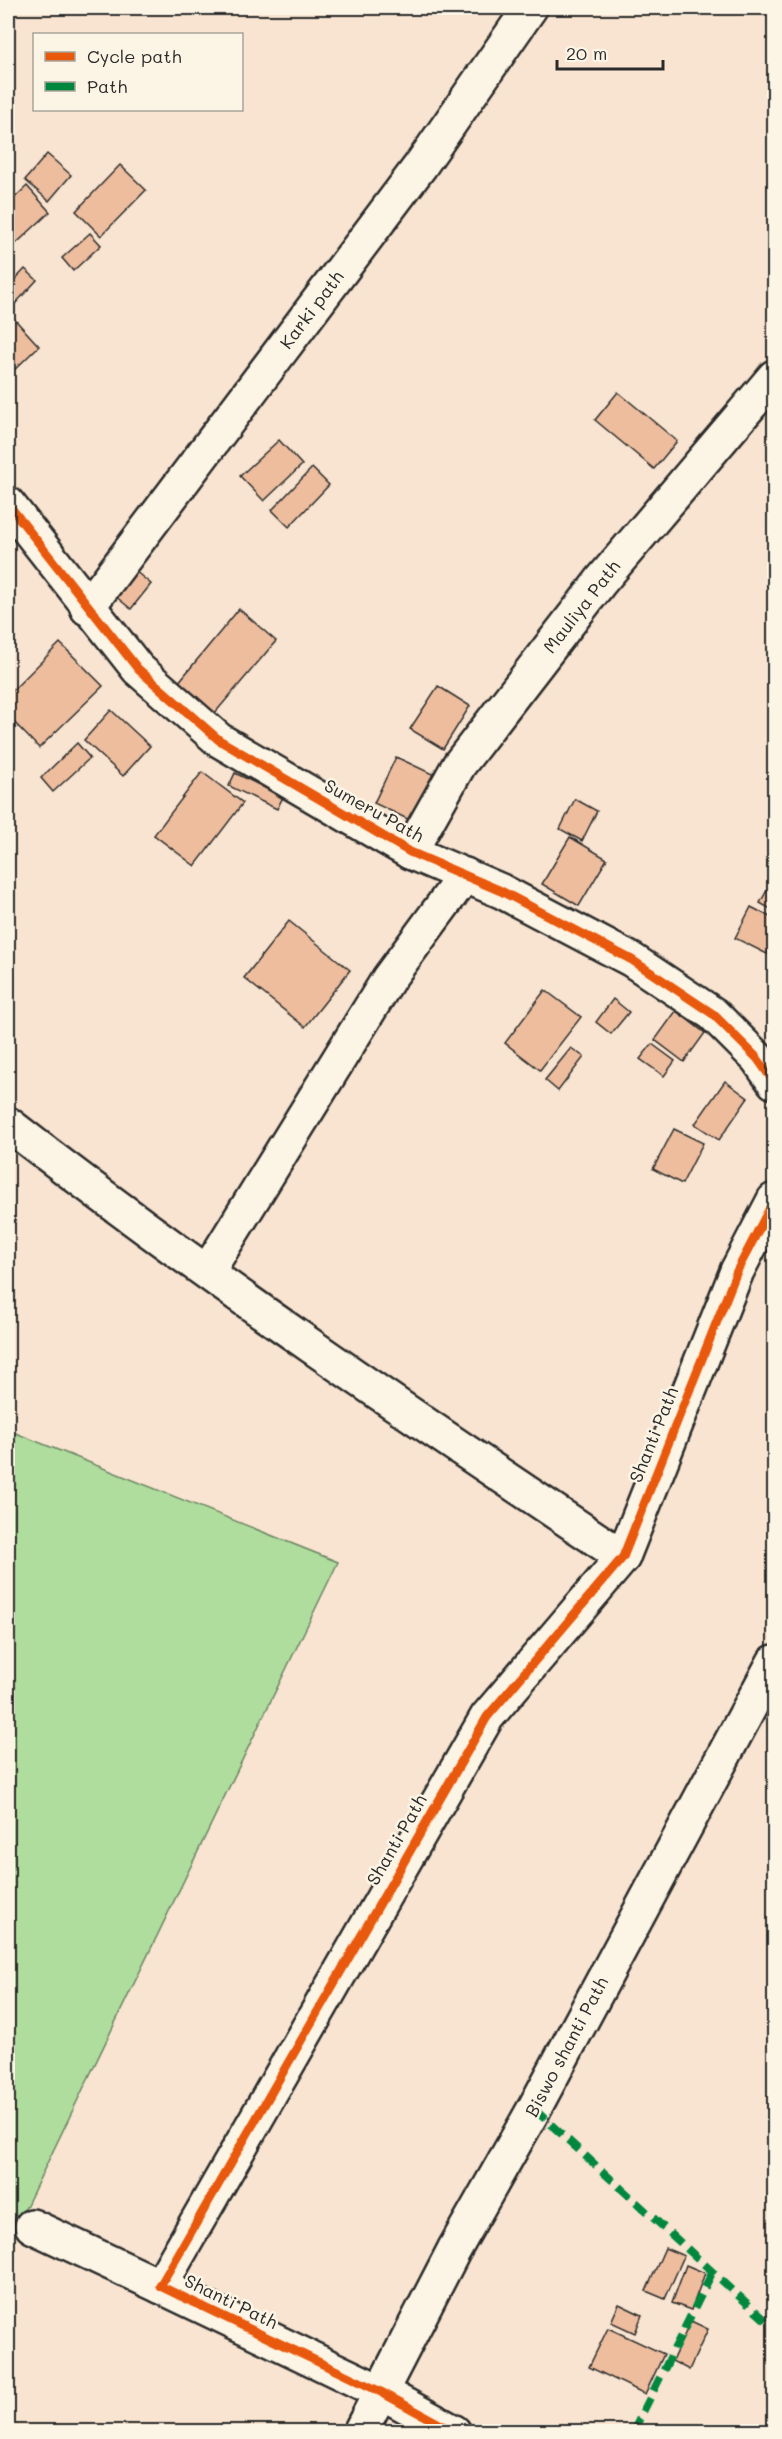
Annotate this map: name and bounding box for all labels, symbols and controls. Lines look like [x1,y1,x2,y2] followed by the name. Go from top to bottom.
[33,33,243,111] legend
[557,33,664,71] scale bar
[566,41,607,65] text: 20 m
[87,44,182,68] text: Cycle path
[87,74,127,98] text: Path
[274,265,349,354] street label: Karki path
[537,555,625,658] street label: Mauliya Path
[320,773,429,847] street label: Sumeru Path
[623,1383,683,1486] street label: Shanti Path
[361,1790,432,1889] street label: Shanti Path
[519,1972,613,2121] street label: Biswo shanti Path
[181,2268,282,2334] street label: Shanti Path

